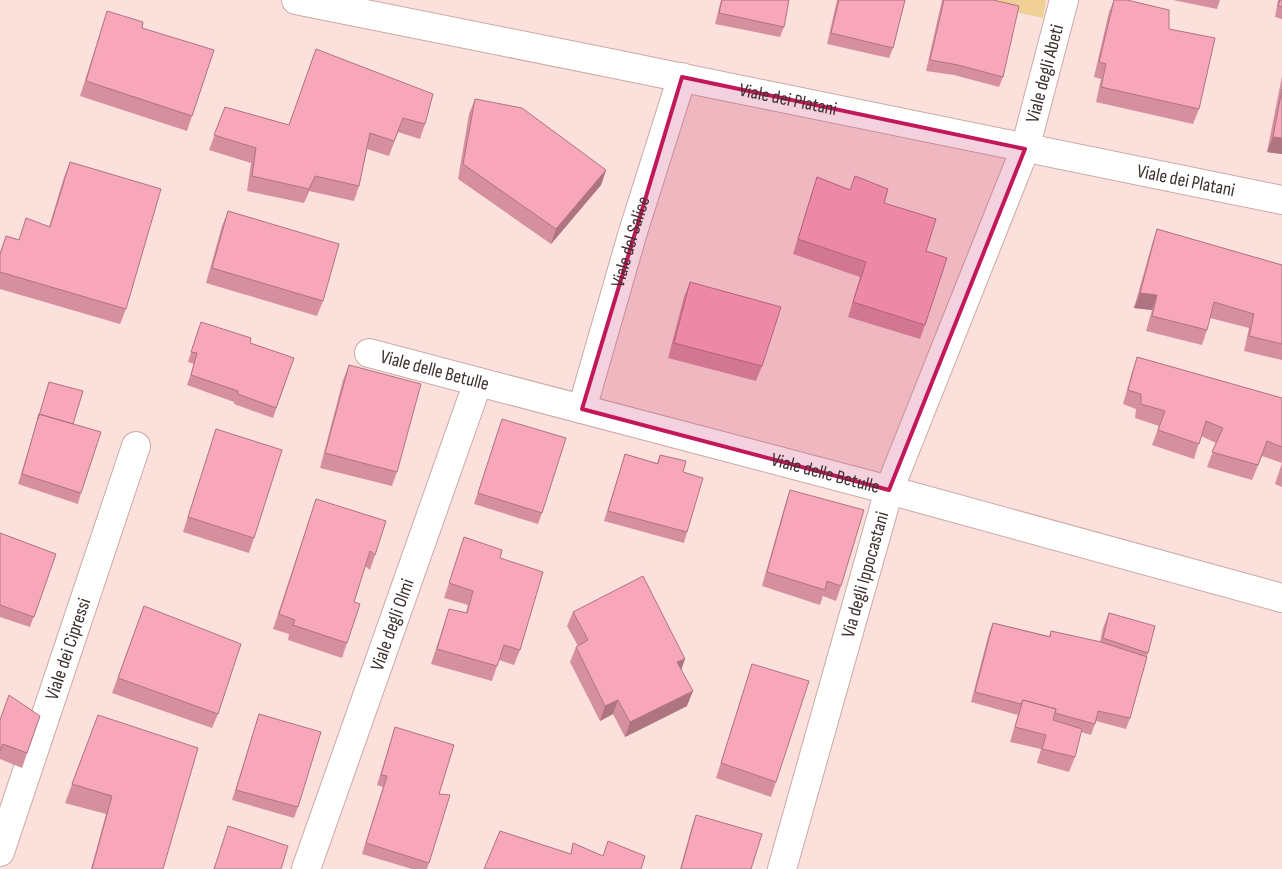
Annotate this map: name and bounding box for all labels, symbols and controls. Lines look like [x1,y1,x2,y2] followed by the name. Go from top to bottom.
[1021,22,1069,125] street label: Viale degli Abeti
[737,78,839,121] street label: Viale dei Platani
[1135,159,1237,202] street label: Viale dei Platani
[606,193,655,290] street label: Viale del Salice
[378,345,492,396] street label: Viale delle Betulle
[769,448,882,499] street label: Viale delle Betulle
[836,509,894,640] street label: Via degli Ippocastani
[365,576,419,674] street label: Viale degli Olmi
[40,595,96,703] street label: Viale dei Cipressi

